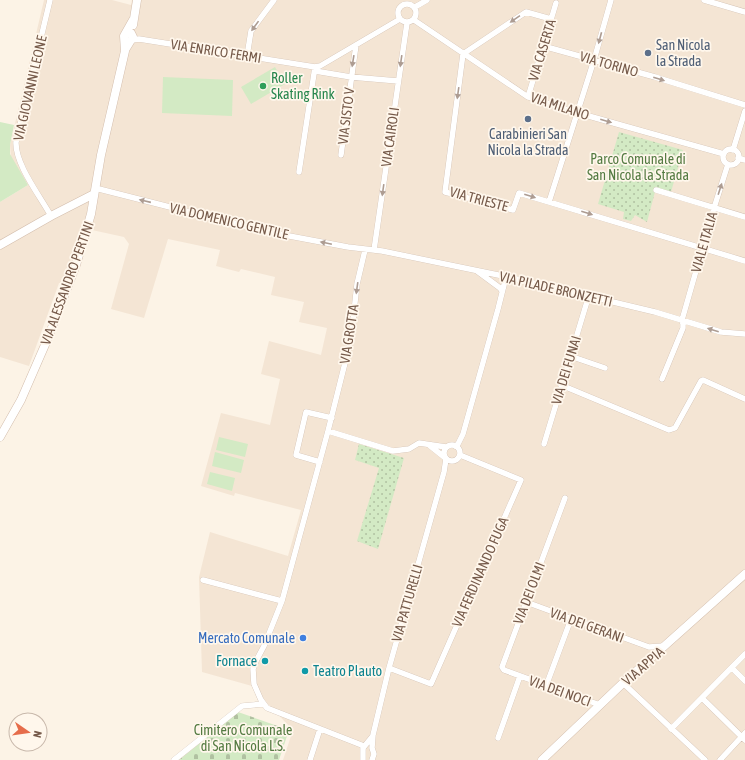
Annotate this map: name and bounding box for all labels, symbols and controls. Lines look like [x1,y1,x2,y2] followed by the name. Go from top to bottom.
[510,15,521,23] one-way arrow
[525,17,559,83] street label: VIA CASERTA
[251,20,259,31] one-way arrow
[597,31,603,44] one-way arrow
[10,34,50,142] street label: VIA GIOVANNI LEONE
[169,36,263,66] street label: VIA ENRICO FERMI
[656,37,711,69] place label: San Nicola la Strada
[578,48,640,80] street label: VIA TORINO
[643,48,653,58] marker: San Nicola la Strada
[350,55,356,67] one-way arrow
[398,55,404,67] one-way arrow
[271,70,335,102] place label: Roller Skating Rink
[653,76,665,82] one-way arrow
[258,81,268,91] marker: Roller Skating Rink
[335,86,357,145] street label: VIA SISTO V
[455,87,461,99] one-way arrow
[529,89,591,123] street label: VIA MILANO
[378,106,402,168] street label: VIA CAIROLI
[523,114,533,124] marker: Carabinieri San Nicola la Strada
[600,118,612,124] one-way arrow
[488,126,568,158] place label: Carabinieri San Nicola la Strada
[587,151,689,183] park label: Parco Comunale di San Nicola la Strada
[717,182,723,194] one-way arrow
[380,184,386,196] one-way arrow
[448,184,510,214] street label: VIA TRIESTE
[524,193,536,199] one-way arrow
[139,198,151,204] one-way arrow
[168,200,290,242] street label: VIA DOMENICO GENTILE
[581,210,593,216] one-way arrow
[688,210,720,274] street label: VIALE ITALIA
[37,219,97,347] street label: VIA ALESSANDRO PERTINI
[320,240,332,246] one-way arrow
[498,268,614,310] street label: VIA PILADE BRONZETTI
[354,282,360,294] one-way arrow
[336,303,362,365] street label: VIA GROTTA
[706,327,718,333] one-way arrow
[548,334,584,406] street label: VIA DEI FUNAI
[449,514,512,629] street label: VIA FERDINANDO FUGA
[510,560,548,626] street label: VIA DEI OLMI
[388,562,426,644] street label: VIA PATTURELLI
[548,604,626,646] street label: VIA DEI GERANI
[198,630,295,646] place label: Mercato Comunale
[298,633,308,643] marker: Mercato Comunale
[619,643,667,689] street label: VIA APPIA
[216,653,257,669] place label: Fornace
[260,656,270,666] marker: Fornace
[313,663,382,679] place label: Teatro Plauto
[300,666,310,676] marker: Teatro Plauto
[527,672,593,710] street label: VIA DEI NOCI
[8,712,48,752] north arrow
[194,722,292,754] park label: Cimitero Comunale di San Nicola L.S.
[31,730,44,739] text: N

